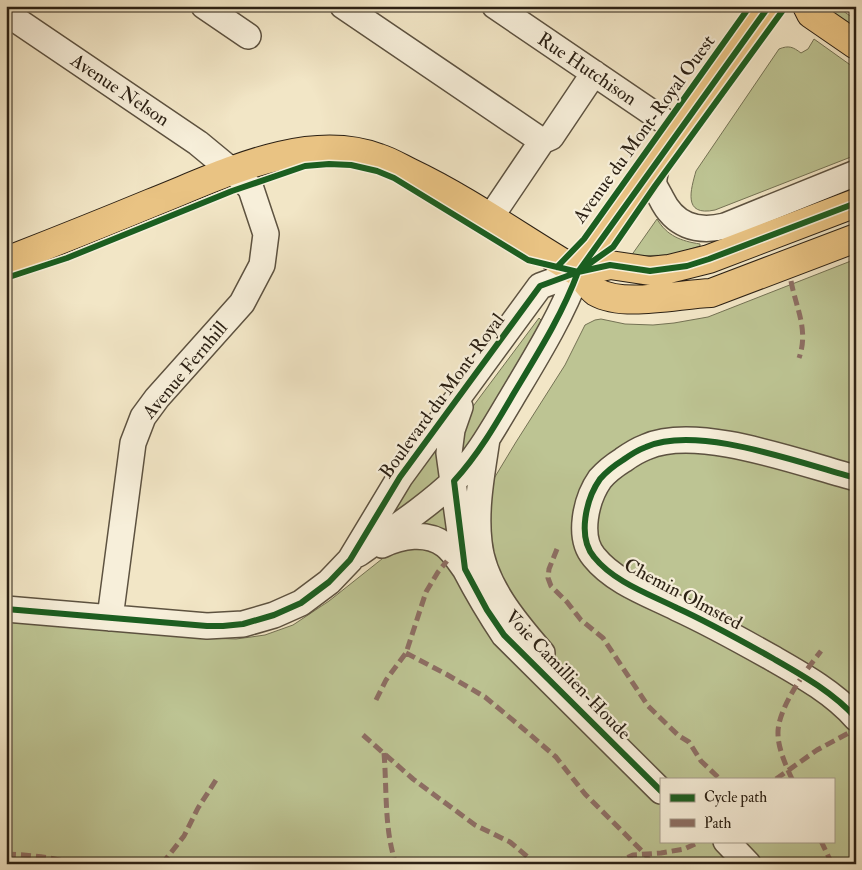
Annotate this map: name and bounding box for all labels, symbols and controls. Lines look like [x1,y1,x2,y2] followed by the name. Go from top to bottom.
[533,27,641,111] street label: Rue Hutchison
[567,30,720,229] street label: Avenue du Mont-Royal Ouest
[65,48,174,132] street label: Avenue Nelson
[374,309,510,483] street label: Boulevard du Mont-Royal
[137,316,233,424] street label: Avenue Fernhill
[620,553,747,635] street label: Chemin Olmsted
[500,605,636,745] street label: Voie Camillien-Houde
[660,778,834,842] legend
[704,788,767,808] text: Cycle path
[704,814,731,833] text: Path

